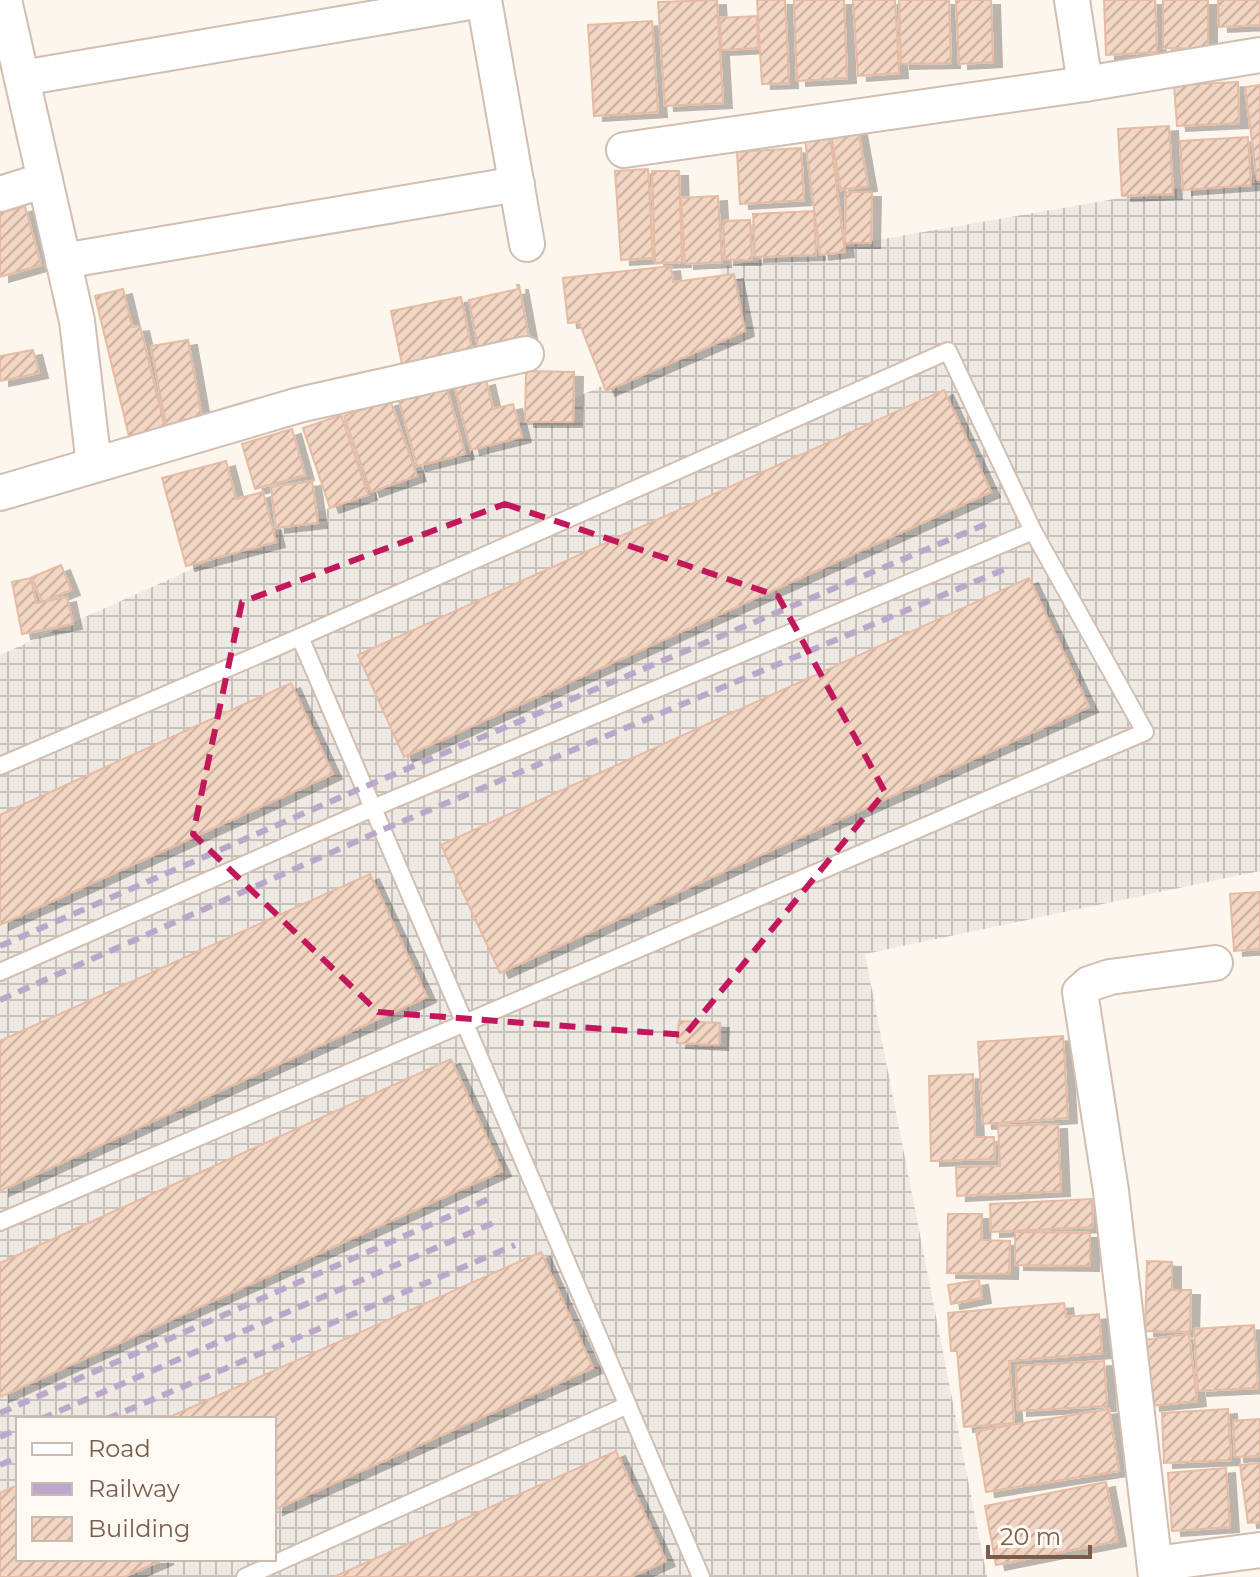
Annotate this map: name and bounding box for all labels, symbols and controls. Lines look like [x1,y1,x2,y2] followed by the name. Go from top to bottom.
[16,1417,276,1561] legend
[88,1434,151,1463] text: Road
[88,1474,180,1503] text: Railway
[988,1509,1090,1559] scale bar
[88,1514,191,1543] text: Building
[1000,1522,1061,1551] text: 20 m

